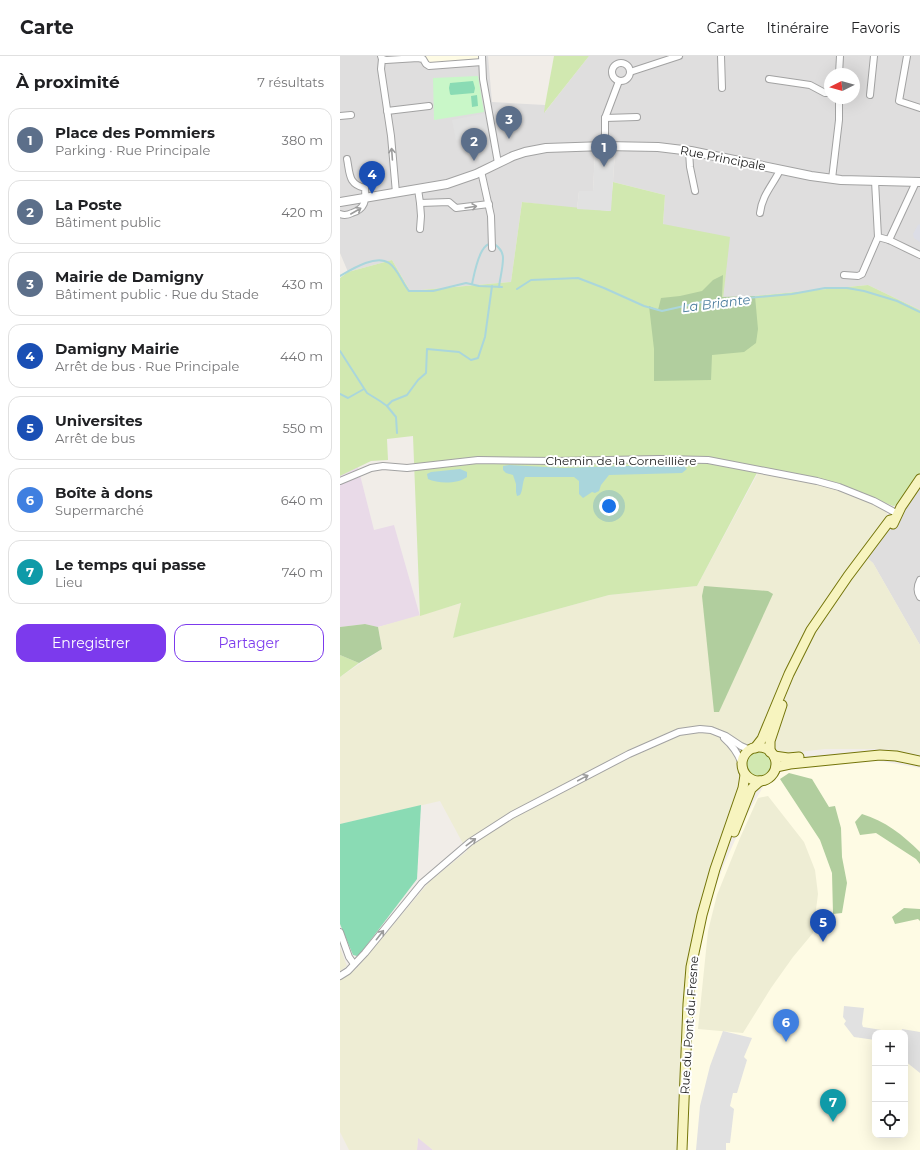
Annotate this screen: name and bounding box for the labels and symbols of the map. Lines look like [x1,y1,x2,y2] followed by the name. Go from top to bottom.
[824,68,860,104] north arrow
[496,106,522,139] pin: 3
[461,128,487,161] pin: 2
[591,134,617,167] pin: 1
[679,142,767,174] street label: Rue Principale
[389,148,396,161] one-way arrow
[359,161,385,194] pin: 4
[464,203,477,211] one-way arrow
[350,206,362,214] one-way arrow
[681,291,751,315] water label: La Briante
[546,453,696,468] street label: Chemin de la Corneillière
[599,496,619,516] your location
[577,773,589,781] one-way arrow
[465,838,476,847] one-way arrow
[810,909,836,942] pin: 5
[375,929,384,940] one-way arrow
[677,955,701,1095] street label: Rue du Pont du Fresne
[773,1009,799,1042] pin: 6
[820,1089,846,1122] pin: 7

